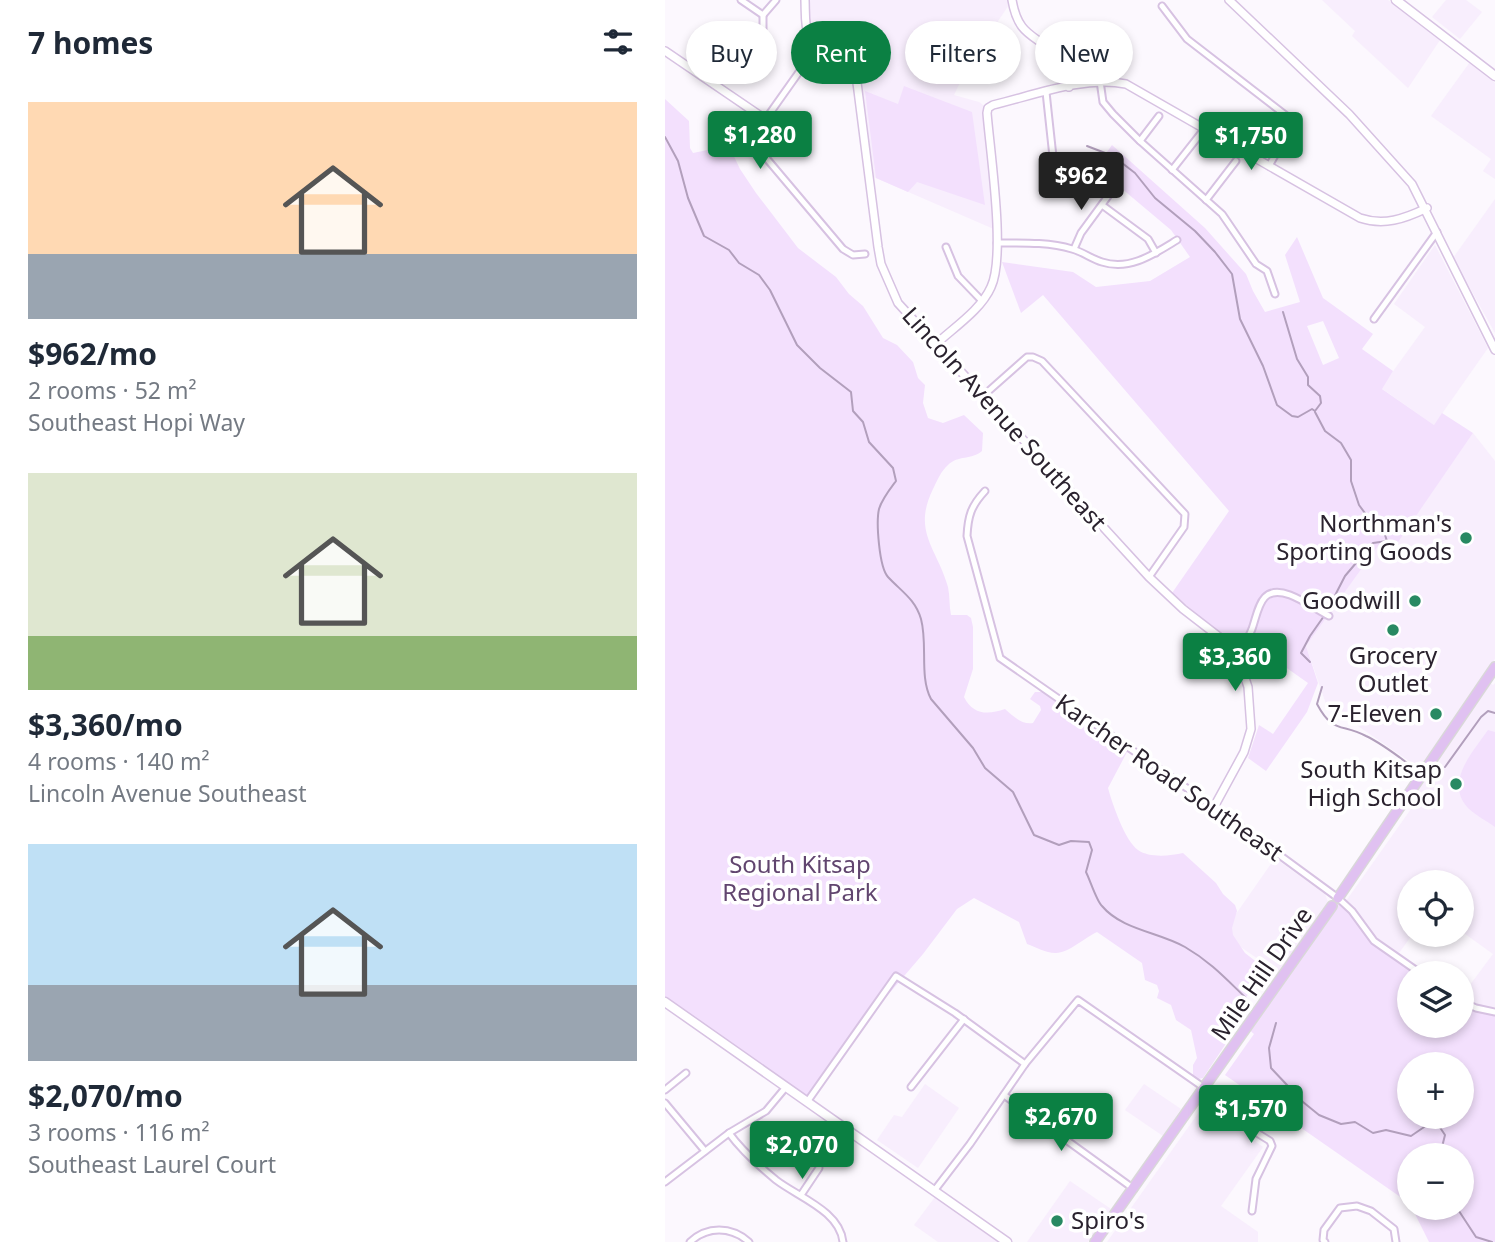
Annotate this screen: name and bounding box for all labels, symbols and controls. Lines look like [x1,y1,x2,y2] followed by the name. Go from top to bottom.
[686,21,777,84] chip: Buy
[791,21,891,84] chip: Rent
[905,21,1021,84] chip: Filters
[1035,21,1133,84] chip: New
[28,22,153,63] text: 7 homes
[599,23,637,61] icon: filters
[703,111,817,171] pin: $1,280
[1194,113,1308,172] pin: $1,750
[724,118,796,150] text: $1,280
[1215,119,1287,151] text: $1,750
[270,147,396,273] icon: home
[1040,152,1122,212] pin: $962
[1055,159,1107,191] text: $962
[896,299,1115,537] street label: Lincoln Avenue Southeast
[28,333,157,374] text: $962/mo
[28,374,197,406] text: 2 rooms · 52 m²
[28,406,245,438] text: Southeast Hopi Way
[1276,506,1452,567] place label: Northman's Sporting Goods
[270,518,396,644] icon: home
[1458,530,1474,546] marker: Northman's Sporting Goods
[1302,583,1401,616] place label: Goodwill
[1407,593,1423,609] marker: Goodwill
[1385,622,1401,638] marker: Grocery Outlet
[1178,634,1292,693] pin: $3,360
[1349,638,1438,699] place label: Grocery Outlet
[1199,640,1271,672] text: $3,360
[1049,686,1291,868] street label: Karcher Road Southeast
[1327,696,1422,729] place label: 7-Eleven
[28,704,183,745] text: $3,360/mo
[1428,706,1444,722] marker: 7-Eleven
[28,745,210,777] text: 4 rooms · 140 m²
[1300,752,1442,813] place label: South Kitsap High School
[1448,776,1464,792] marker: South Kitsap High School
[28,777,306,809] text: Lincoln Avenue Southeast
[722,847,878,908] park label: South Kitsap Regional Park
[1397,870,1474,1220] map controls
[1397,870,1474,947] button: locate
[270,889,396,1015] icon: home
[1203,900,1319,1046] street label: Mile Hill Drive
[1397,961,1474,1038] button: layers
[1397,1052,1474,1129] button: +
[28,1075,183,1116] text: $2,070/mo
[1194,1086,1308,1145] pin: $1,570
[1215,1092,1287,1124] text: $1,570
[1004,1094,1118,1153] pin: $2,670
[1025,1100,1097,1132] text: $2,670
[28,1116,210,1148] text: 3 rooms · 116 m²
[745,1122,859,1181] pin: $2,070
[766,1128,838,1160] text: $2,070
[1397,1143,1474,1220] button: −
[28,1148,276,1180] text: Southeast Laurel Court
[1071,1203,1145,1236] place label: Spiro's
[1049,1213,1065,1229] marker: Spiro's

